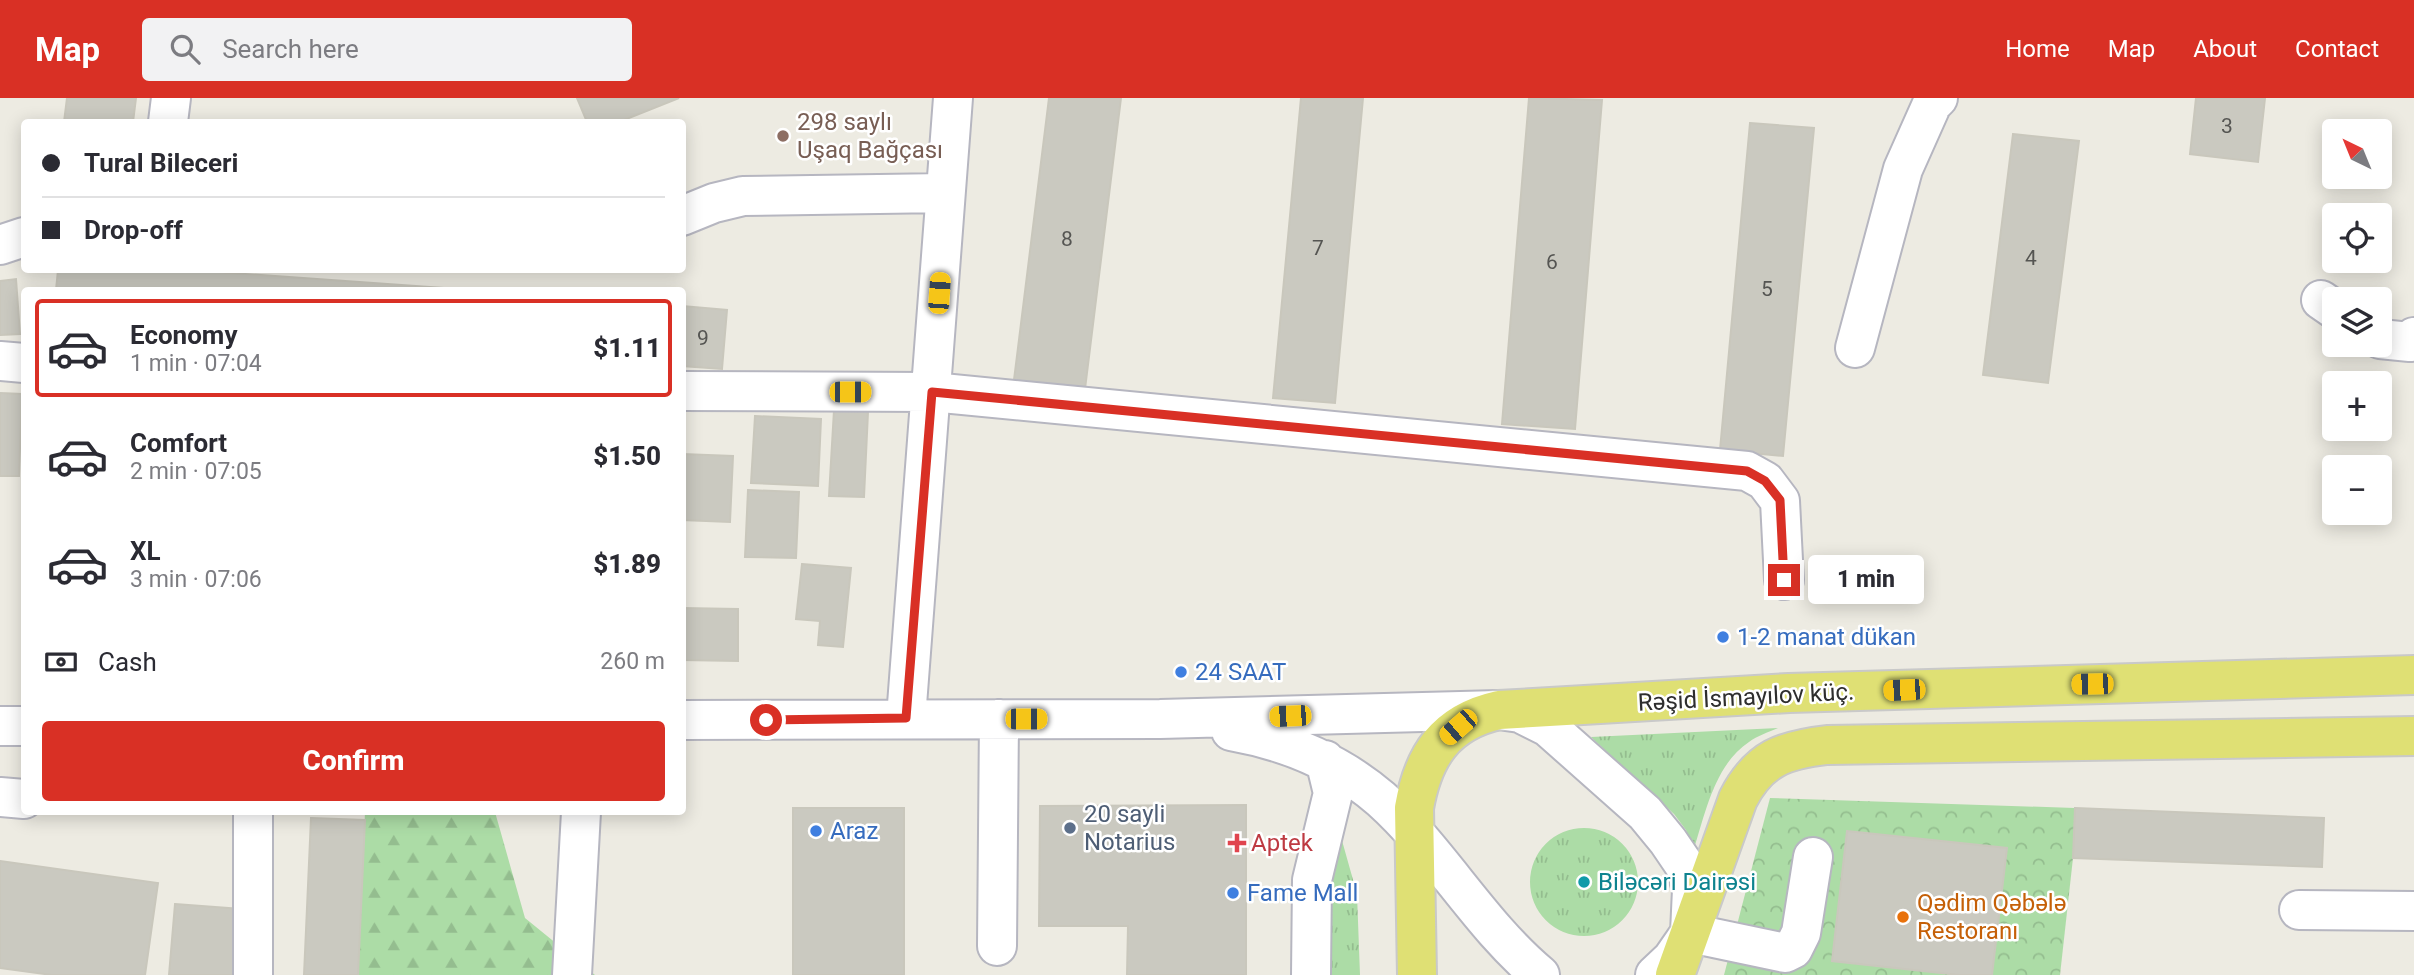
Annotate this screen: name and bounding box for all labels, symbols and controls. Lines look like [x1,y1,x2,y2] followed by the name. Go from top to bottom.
[142,18,632,81] search box
[35,30,100,69] text: Map
[166,30,204,68] icon: search
[222,34,359,64] text: Search here
[2005,35,2070,63] text: Home
[2108,35,2155,63] text: Map
[2193,35,2257,63] text: About
[2295,35,2379,63] text: Contact
[797,108,943,164] place label: 298 saylı Uşaq Bağçası
[2221,114,2233,138] house number: 3
[2322,119,2392,189] north arrow
[2322,119,2392,525] map controls
[775,128,791,144] marker: 298 saylı Uşaq Bağçası
[84,148,238,178] text: Tural Bileceri
[2322,203,2392,273] button: locate
[84,215,183,245] text: Drop-off
[1061,227,1073,251] house number: 8
[1312,236,1324,260] house number: 7
[2025,246,2037,270] house number: 4
[1546,250,1558,274] house number: 6
[928,271,951,315] car
[1761,277,1773,301] house number: 5
[2322,287,2392,357] button: layers
[46,317,109,380] icon: car
[130,320,237,350] text: Economy
[697,326,709,350] house number: 9
[593,333,661,363] text: $1.11
[130,350,262,377] text: 1 min · 07:04
[2322,371,2392,441] button: +
[830,382,872,403] car
[46,425,109,488] icon: car
[130,428,227,458] text: Comfort
[593,441,661,471] text: $1.50
[2322,455,2392,525] button: −
[130,458,262,485] text: 2 min · 07:05
[46,533,109,596] icon: car
[130,536,161,566] text: XL
[593,549,661,579] text: $1.89
[1809,556,1924,604] callout: 1 min
[1768,564,1800,596] route end
[130,566,262,593] text: 3 min · 07:06
[1837,566,1895,593] text: 1 min
[1737,623,1916,651] place label: 1-2 manat dükan
[1715,629,1731,645] marker: 1-2 manat dükan
[42,643,80,681] icon: cash
[98,647,157,677] text: Cash
[600,648,665,675] text: 260 m
[1195,658,1286,686] place label: 24 SAAT
[1173,664,1189,680] marker: 24 SAAT
[2071,673,2114,695] car
[1637,677,1855,717] street label: Rəşid İsmayılov küç.
[1883,679,1926,701] car
[750,704,782,736] route start
[1269,705,1312,727] car
[1436,705,1481,749] car
[1006,709,1048,730] car
[42,721,665,801] button: Confirm
[1084,800,1175,856] place label: 20 sayli Notarius
[830,817,878,845] place label: Araz
[1062,820,1078,836] marker: 20 sayli Notarius
[808,823,824,839] marker: Araz
[1251,829,1314,857] place label: Aptek
[1229,835,1245,851] marker: Aptek
[1598,868,1756,896] place label: Biləcəri Dairəsi
[1576,874,1592,890] marker: Biləcəri Dairəsi
[1247,879,1358,907] place label: Fame Mall
[1225,885,1241,901] marker: Fame Mall
[1917,889,2066,945] place label: Qədim Qəbələ Restoranı
[1895,909,1911,925] marker: Qədim Qəbələ Restoranı

